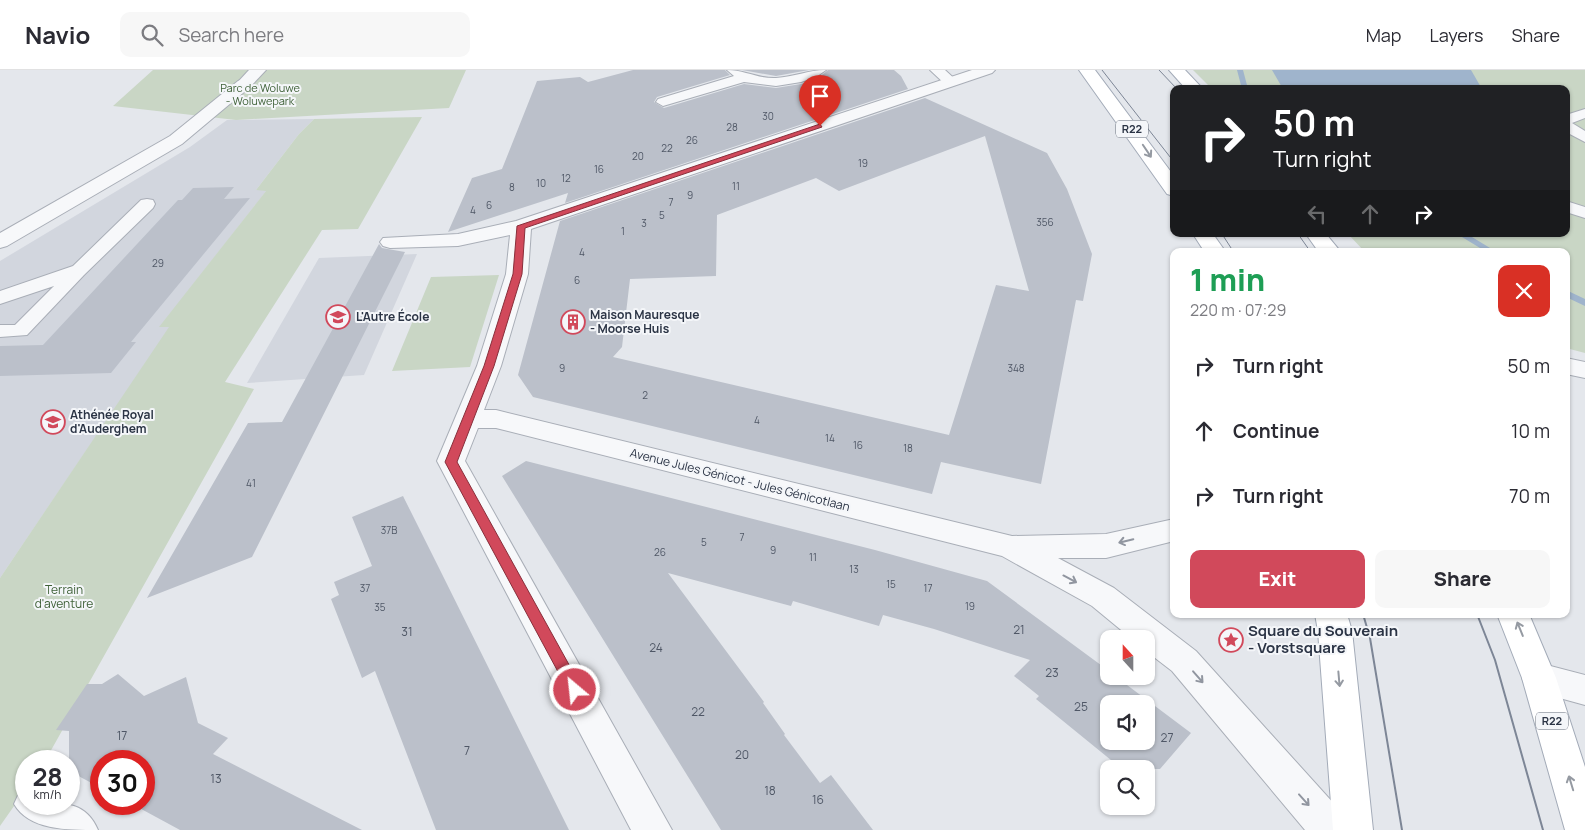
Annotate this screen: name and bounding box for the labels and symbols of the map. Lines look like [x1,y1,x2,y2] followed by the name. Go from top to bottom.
[799,75,841,126] pin
[220,80,300,108] park label: Parc de Woluwe - Woluwepark
[762,109,774,123] house number: 30
[726,120,738,134] house number: 28
[1116,121,1148,138] road number: R22
[686,133,698,147] house number: 26
[661,141,673,155] house number: 22
[1142,144,1152,158] one-way arrow
[632,149,644,163] house number: 20
[858,156,868,170] house number: 19
[594,162,604,176] house number: 16
[561,171,571,185] house number: 12
[536,176,546,190] house number: 10
[732,179,740,193] house number: 11
[509,180,515,194] house number: 8
[687,188,693,202] house number: 9
[668,195,674,209] house number: 7
[486,198,492,212] house number: 6
[470,203,476,217] house number: 4
[659,208,665,222] house number: 5
[1036,215,1054,229] house number: 356
[641,216,647,230] house number: 3
[621,224,625,238] house number: 1
[579,245,585,259] house number: 4
[152,256,164,270] house number: 29
[574,273,580,287] house number: 6
[325,304,351,330] school or university icon: L'Autre École
[590,306,700,337] place label: Maison Mauresque - Moorse Huis
[356,308,429,325] place label: L'Autre École
[560,309,586,335] building icon: Maison Mauresque - Moorse Huis
[559,361,565,375] house number: 9
[1007,361,1025,375] house number: 348
[642,388,648,402] house number: 2
[70,406,154,437] place label: Athénée Royal d'Auderghem
[40,409,66,435] school or university icon: Athénée Royal d'Auderghem
[754,413,760,427] house number: 4
[825,431,835,445] house number: 14
[853,438,863,452] house number: 16
[903,441,913,455] house number: 18
[628,444,852,515] street label: Avenue Jules Génicot - Jules Génicotlaan
[246,476,256,490] house number: 41
[381,523,397,537] house number: 37B
[739,530,745,544] house number: 7
[701,535,707,549] house number: 5
[1119,537,1135,546] one-way arrow
[770,543,776,557] house number: 9
[654,545,666,559] house number: 26
[809,550,817,564] house number: 11
[849,562,859,576] house number: 13
[1062,574,1077,584] one-way arrow
[886,577,896,591] house number: 15
[35,581,93,612] park label: Terrain d'aventure
[360,581,370,595] house number: 37
[924,581,932,595] house number: 17
[965,599,975,613] house number: 19
[374,600,386,614] house number: 35
[1248,620,1398,658] place label: Square du Souverain - Vorstsquare
[1013,621,1025,638] house number: 21
[1514,622,1524,637] one-way arrow
[401,623,413,640] house number: 31
[1218,627,1244,653] place icon: Square du Souverain - Vorstsquare
[1100,630,1155,685] north arrow
[649,639,663,656] house number: 24
[548,663,600,715] position arrow
[1045,664,1059,681] house number: 23
[1193,670,1204,683] one-way arrow
[1334,671,1344,687] one-way arrow
[1074,698,1088,715] house number: 25
[691,703,705,720] house number: 22
[1536,712,1568,729] road number: R22
[117,727,127,744] house number: 17
[1161,729,1173,746] house number: 27
[464,742,470,759] house number: 7
[735,746,749,763] house number: 20
[90,750,155,815] speed limit sign: 30
[210,770,222,787] house number: 13
[1565,776,1575,792] one-way arrow
[764,782,776,799] house number: 18
[812,791,824,808] house number: 16
[1299,793,1310,806] one-way arrow

